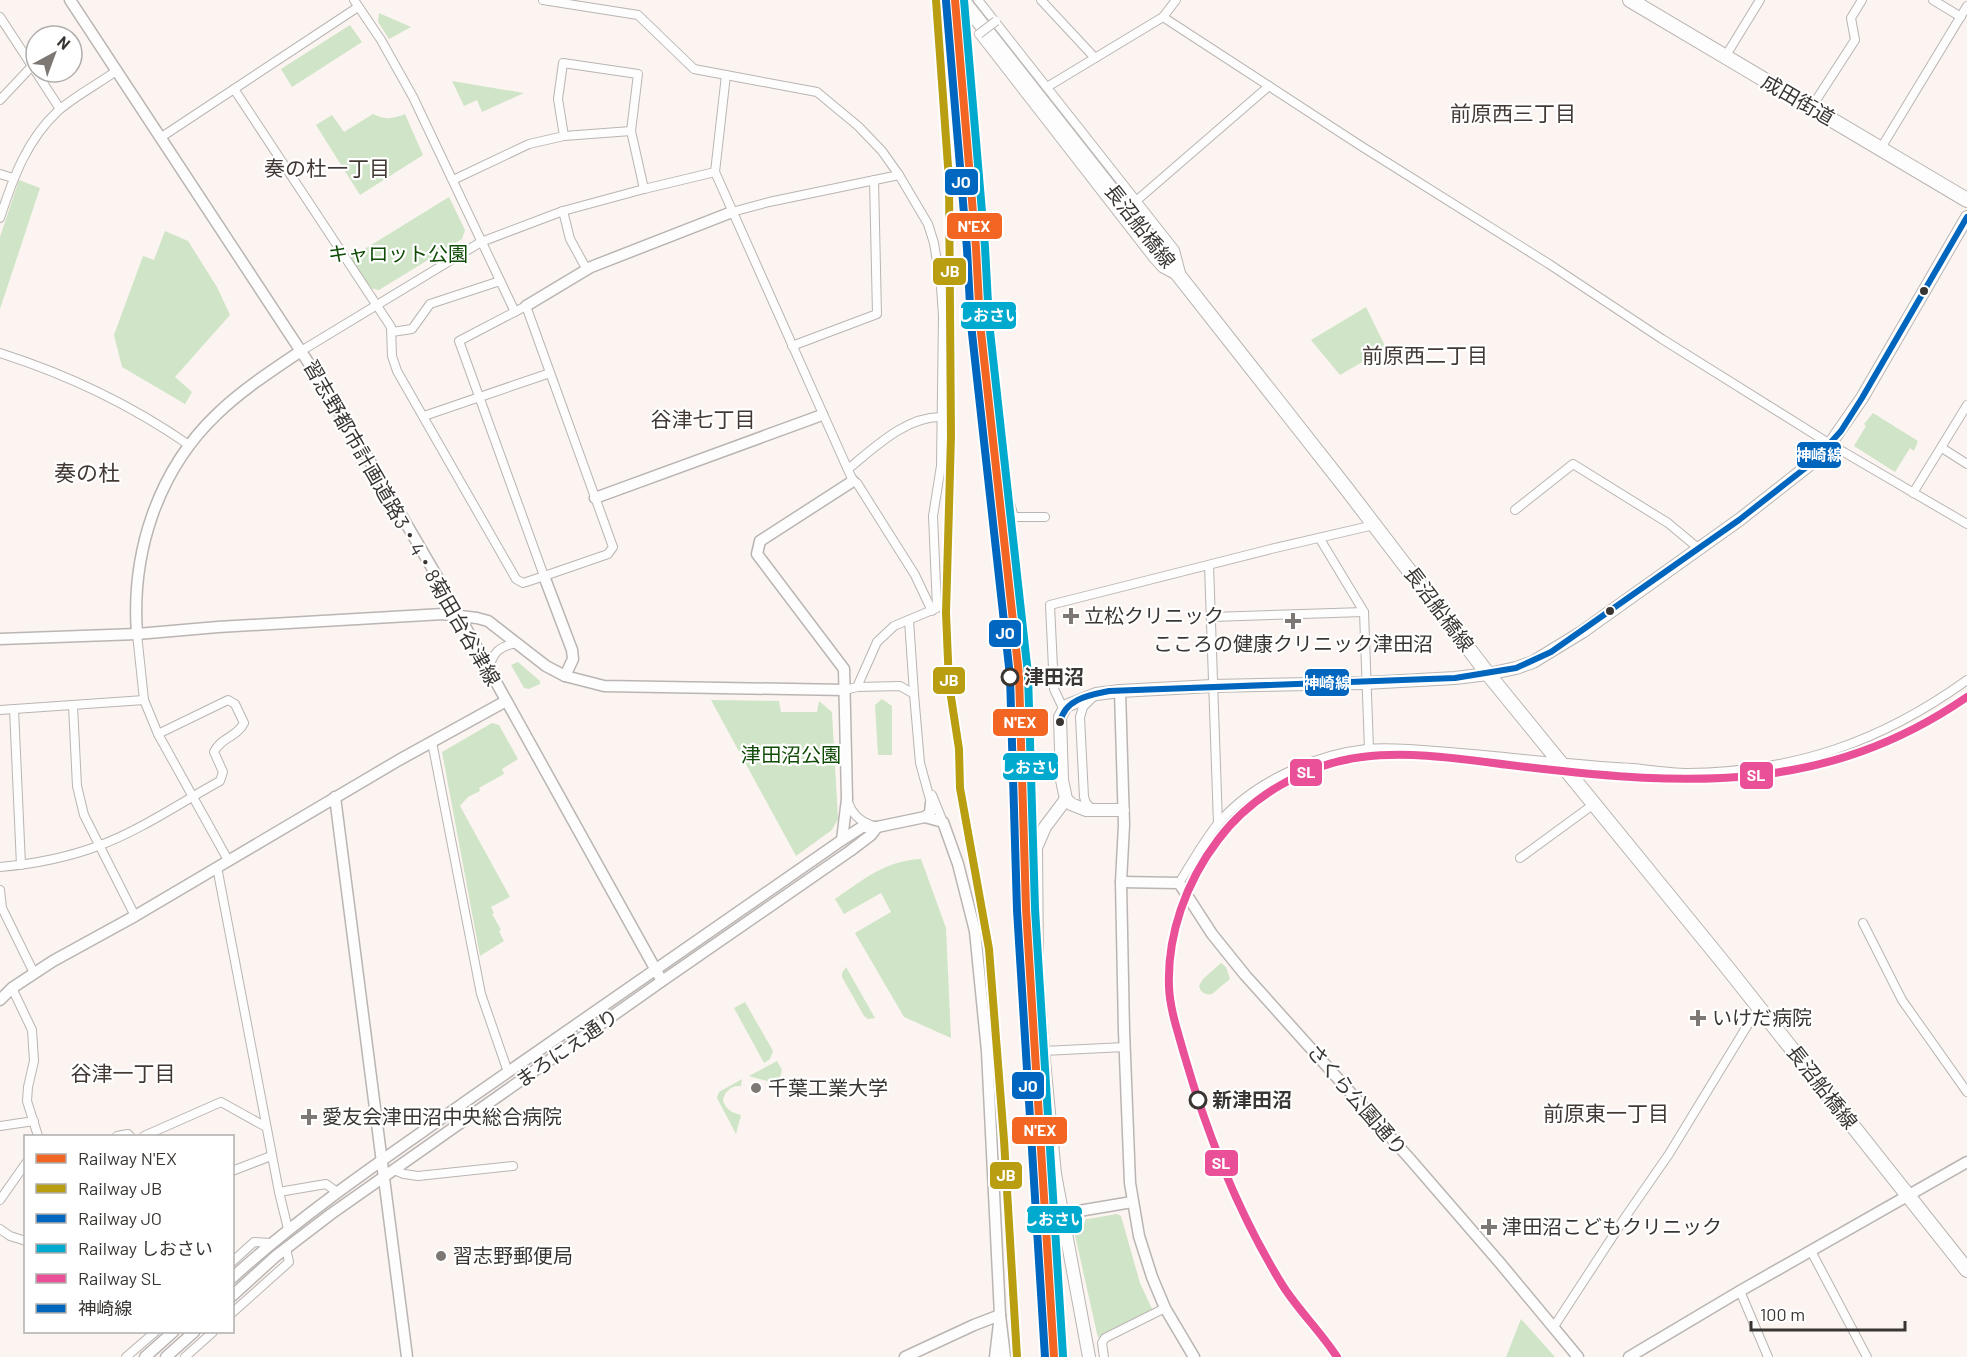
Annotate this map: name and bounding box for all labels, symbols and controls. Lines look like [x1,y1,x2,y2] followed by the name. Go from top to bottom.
[24,24,84,84] north arrow
[54,32,74,53] text: N
[1758,69,1839,130] street label: 成田街道
[1450,100,1576,125] district label: 前原西三丁目
[264,155,390,180] district label: 奏の杜一丁目
[944,168,979,196] line badge: JO
[951,172,971,191] text: JO
[1101,179,1181,272] street label: 長沼船橋線
[946,212,1003,240] line badge: N'EX
[958,216,990,235] text: N'EX
[328,241,468,265] park label: キャロット公園
[932,257,967,286] line badge: JB
[940,261,960,280] text: JB
[1918,285,1930,297] unlabelled marker
[960,301,1017,330] line badge: しおさい
[957,305,1021,324] text: しおさい
[1362,342,1488,367] district label: 前原西二丁目
[300,356,506,689] street label: 習志野都市計画道路3・4・8菊田台谷津線
[651,406,756,431] district label: 谷津七丁目
[1796,441,1842,469] line badge: 神崎線
[1795,445,1843,464] text: 神崎線
[54,459,120,485] district label: 奏の杜
[1400,561,1479,656] street label: 長沼船橋線
[1084,603,1224,627] place label: 立松クリニック
[1604,605,1616,617] unlabelled marker
[1062,607,1080,625] marker: 立松クリニック
[1284,612,1302,630] marker: こころの健康クリニック津田沼
[988,619,1022,648] line badge: JO
[995,623,1015,642] text: JO
[1153,631,1433,655] place label: こころの健康クリニック津田沼
[1024,664,1084,688] place label: 津田沼
[932,666,966,695] line badge: JB
[1001,668,1019,686] marker: 津田沼
[1304,668,1350,697] line badge: 神崎線
[939,670,959,689] text: JB
[1303,673,1351,692] text: 神崎線
[992,708,1049,737] line badge: N'EX
[1004,712,1036,731] text: N'EX
[1054,716,1066,728] unlabelled marker
[741,742,841,766] park label: 津田沼公園
[1002,752,1059,781] line badge: しおさい
[999,757,1063,776] text: しおさい
[1289,758,1323,787] line badge: SL
[1739,761,1774,790] line badge: SL
[1297,762,1315,781] text: SL
[1747,765,1765,784] text: SL
[510,1003,622,1091] street label: まろにえ通り
[1712,1005,1812,1029] place label: いけだ病院
[1689,1009,1707,1027] marker: いけだ病院
[1303,1039,1413,1160] street label: さくら公園通り
[1783,1040,1863,1133] street label: 長沼船橋線
[71,1060,176,1085] district label: 谷津一丁目
[1011,1071,1045,1100] line badge: JO
[768,1075,888,1099] place label: 千葉工業大学
[1018,1076,1038,1095] text: JO
[749,1081,763,1095] marker: 千葉工業大学
[1212,1087,1292,1111] place label: 新津田沼
[1189,1091,1207,1109] marker: 新津田沼
[1543,1100,1669,1125] district label: 前原東一丁目
[322,1104,562,1128] place label: 愛友会津田沼中央総合病院
[300,1108,318,1126] marker: 愛友会津田沼中央総合病院
[1011,1116,1068,1145] line badge: N'EX
[1024,1120,1056,1139] text: N'EX
[24,1135,234,1333] legend
[78,1147,177,1169] text: Railway N'EX
[1204,1149,1239,1177] line badge: SL
[1212,1153,1230,1172] text: SL
[989,1161,1023,1190] line badge: JB
[996,1165,1016,1184] text: JB
[78,1177,162,1199] text: Railway JB
[1026,1205,1083,1234] line badge: しおさい
[78,1207,162,1229] text: Railway JO
[1022,1209,1086,1228] text: しおさい
[1502,1214,1722,1238] place label: 津田沼こどもクリニック
[1480,1218,1498,1236] marker: 津田沼こどもクリニック
[78,1237,213,1259] text: Railway しおさい
[453,1243,573,1267] place label: 習志野郵便局
[434,1249,448,1263] marker: 習志野郵便局
[78,1267,161,1289] text: Railway SL
[1751,1294,1906,1332] scale bar
[78,1297,132,1319] text: 神崎線
[1760,1303,1805,1325] text: 100 m

